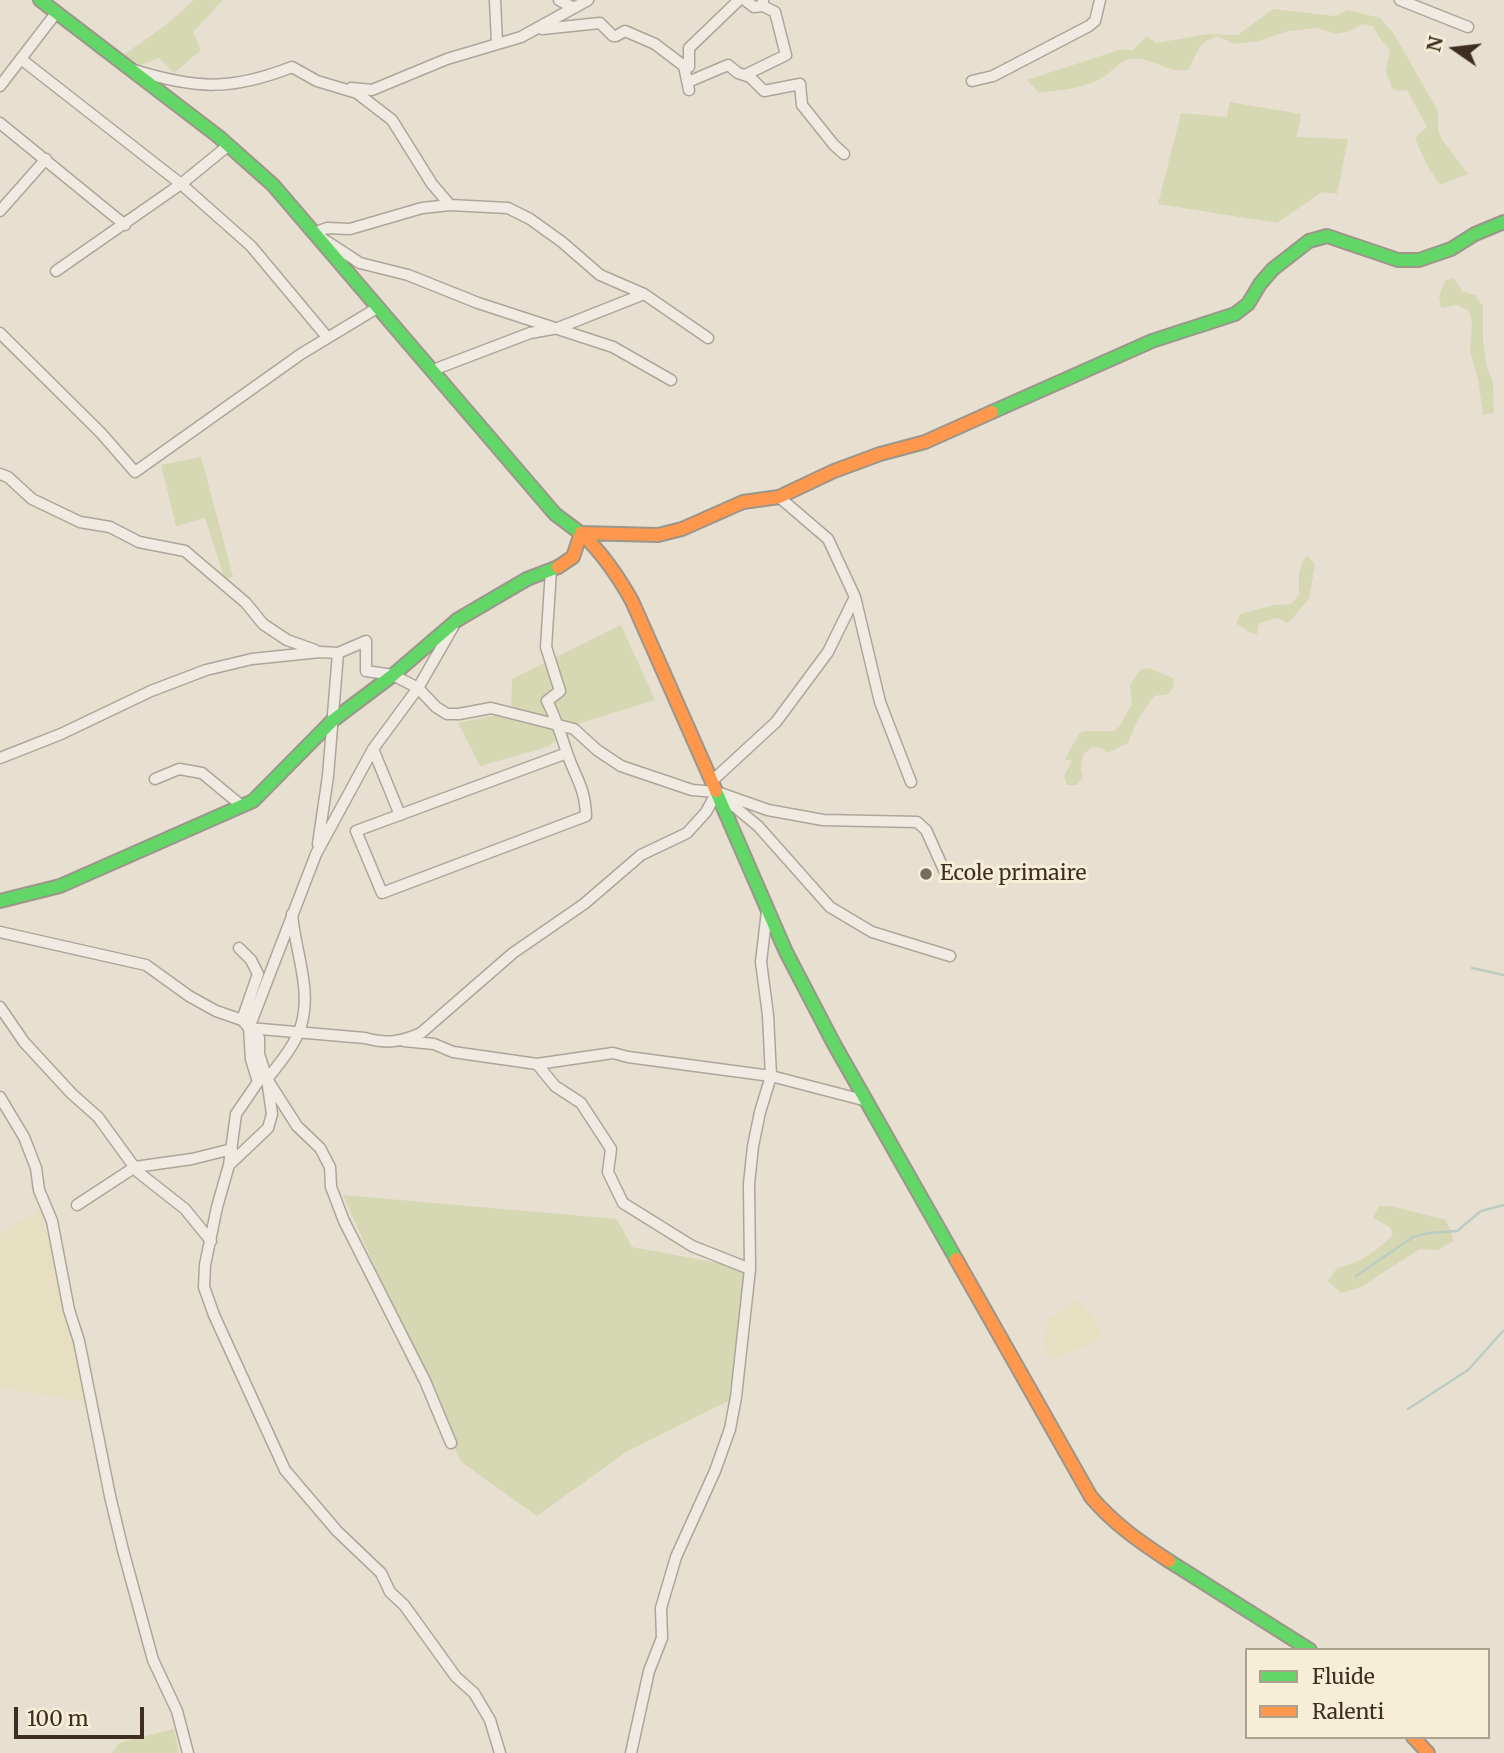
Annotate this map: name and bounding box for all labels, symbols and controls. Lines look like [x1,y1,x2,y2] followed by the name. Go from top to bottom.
[1420,14,1490,84] north arrow
[1421,34,1448,54] text: N
[940,861,1086,887] place label: Ecole primaire
[918,866,934,882] marker: Ecole primaire
[1245,1648,1490,1739] legend
[1312,1663,1375,1690] text: Fluide
[18,1694,147,1738] scale bar
[1312,1698,1384,1725] text: Ralenti
[27,1705,89,1732] text: 100 m

